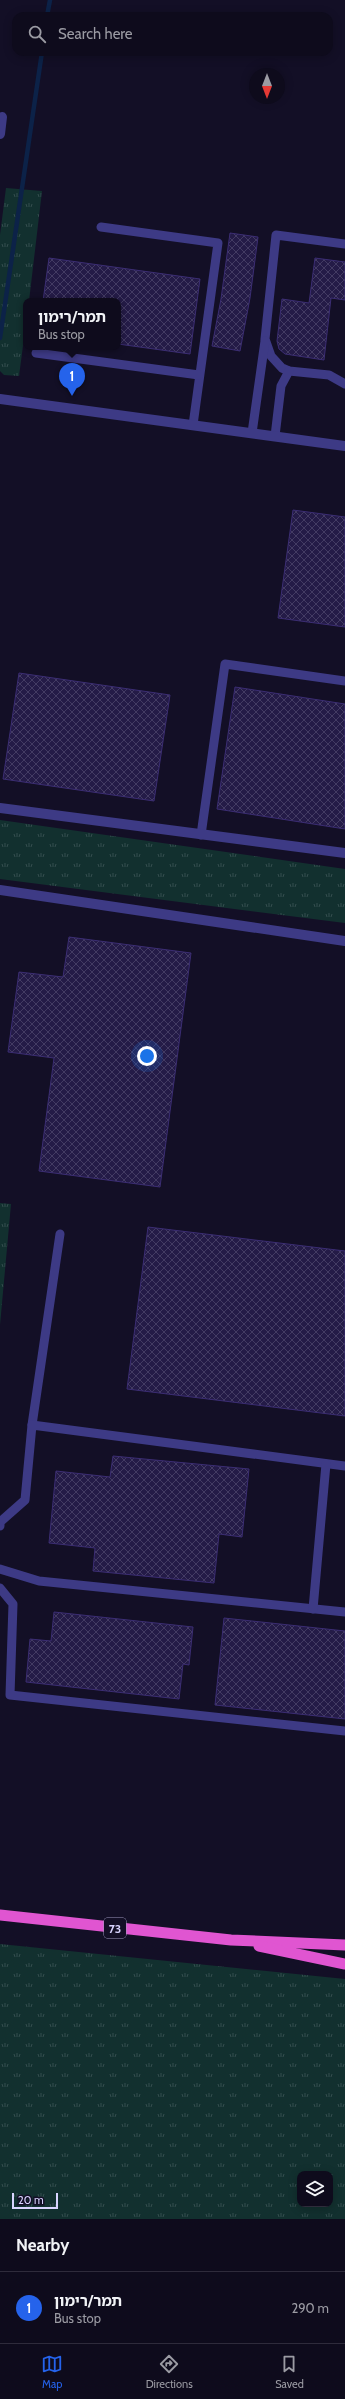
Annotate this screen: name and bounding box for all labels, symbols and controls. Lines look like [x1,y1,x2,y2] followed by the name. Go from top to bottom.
[12,12,333,56] search box
[26,23,48,45] icon: search
[58,25,133,43] text: Search here
[249,68,285,104] north arrow
[23,298,121,350] popup
[38,308,106,326] text: תמר/רימון
[38,326,85,342] text: Bus stop
[59,363,85,396] pin: 1
[137,1046,157,1066] your location
[104,1918,126,1938] road number: 73
[297,2171,333,2207] map controls
[297,2171,333,2207] button: layers
[12,2191,58,2210] scale bar
[18,2193,44,2207] text: 20 m
[16,2235,69,2255] text: Nearby
[54,2292,122,2310] text: תמר/רימון
[27,2300,31,2316] text: 1
[291,2300,329,2316] text: 290 m
[54,2310,101,2326] text: Bus stop
[41,2353,63,2391] tab: Map
[146,2353,193,2391] tab: Directions
[275,2353,304,2391] tab: Saved

